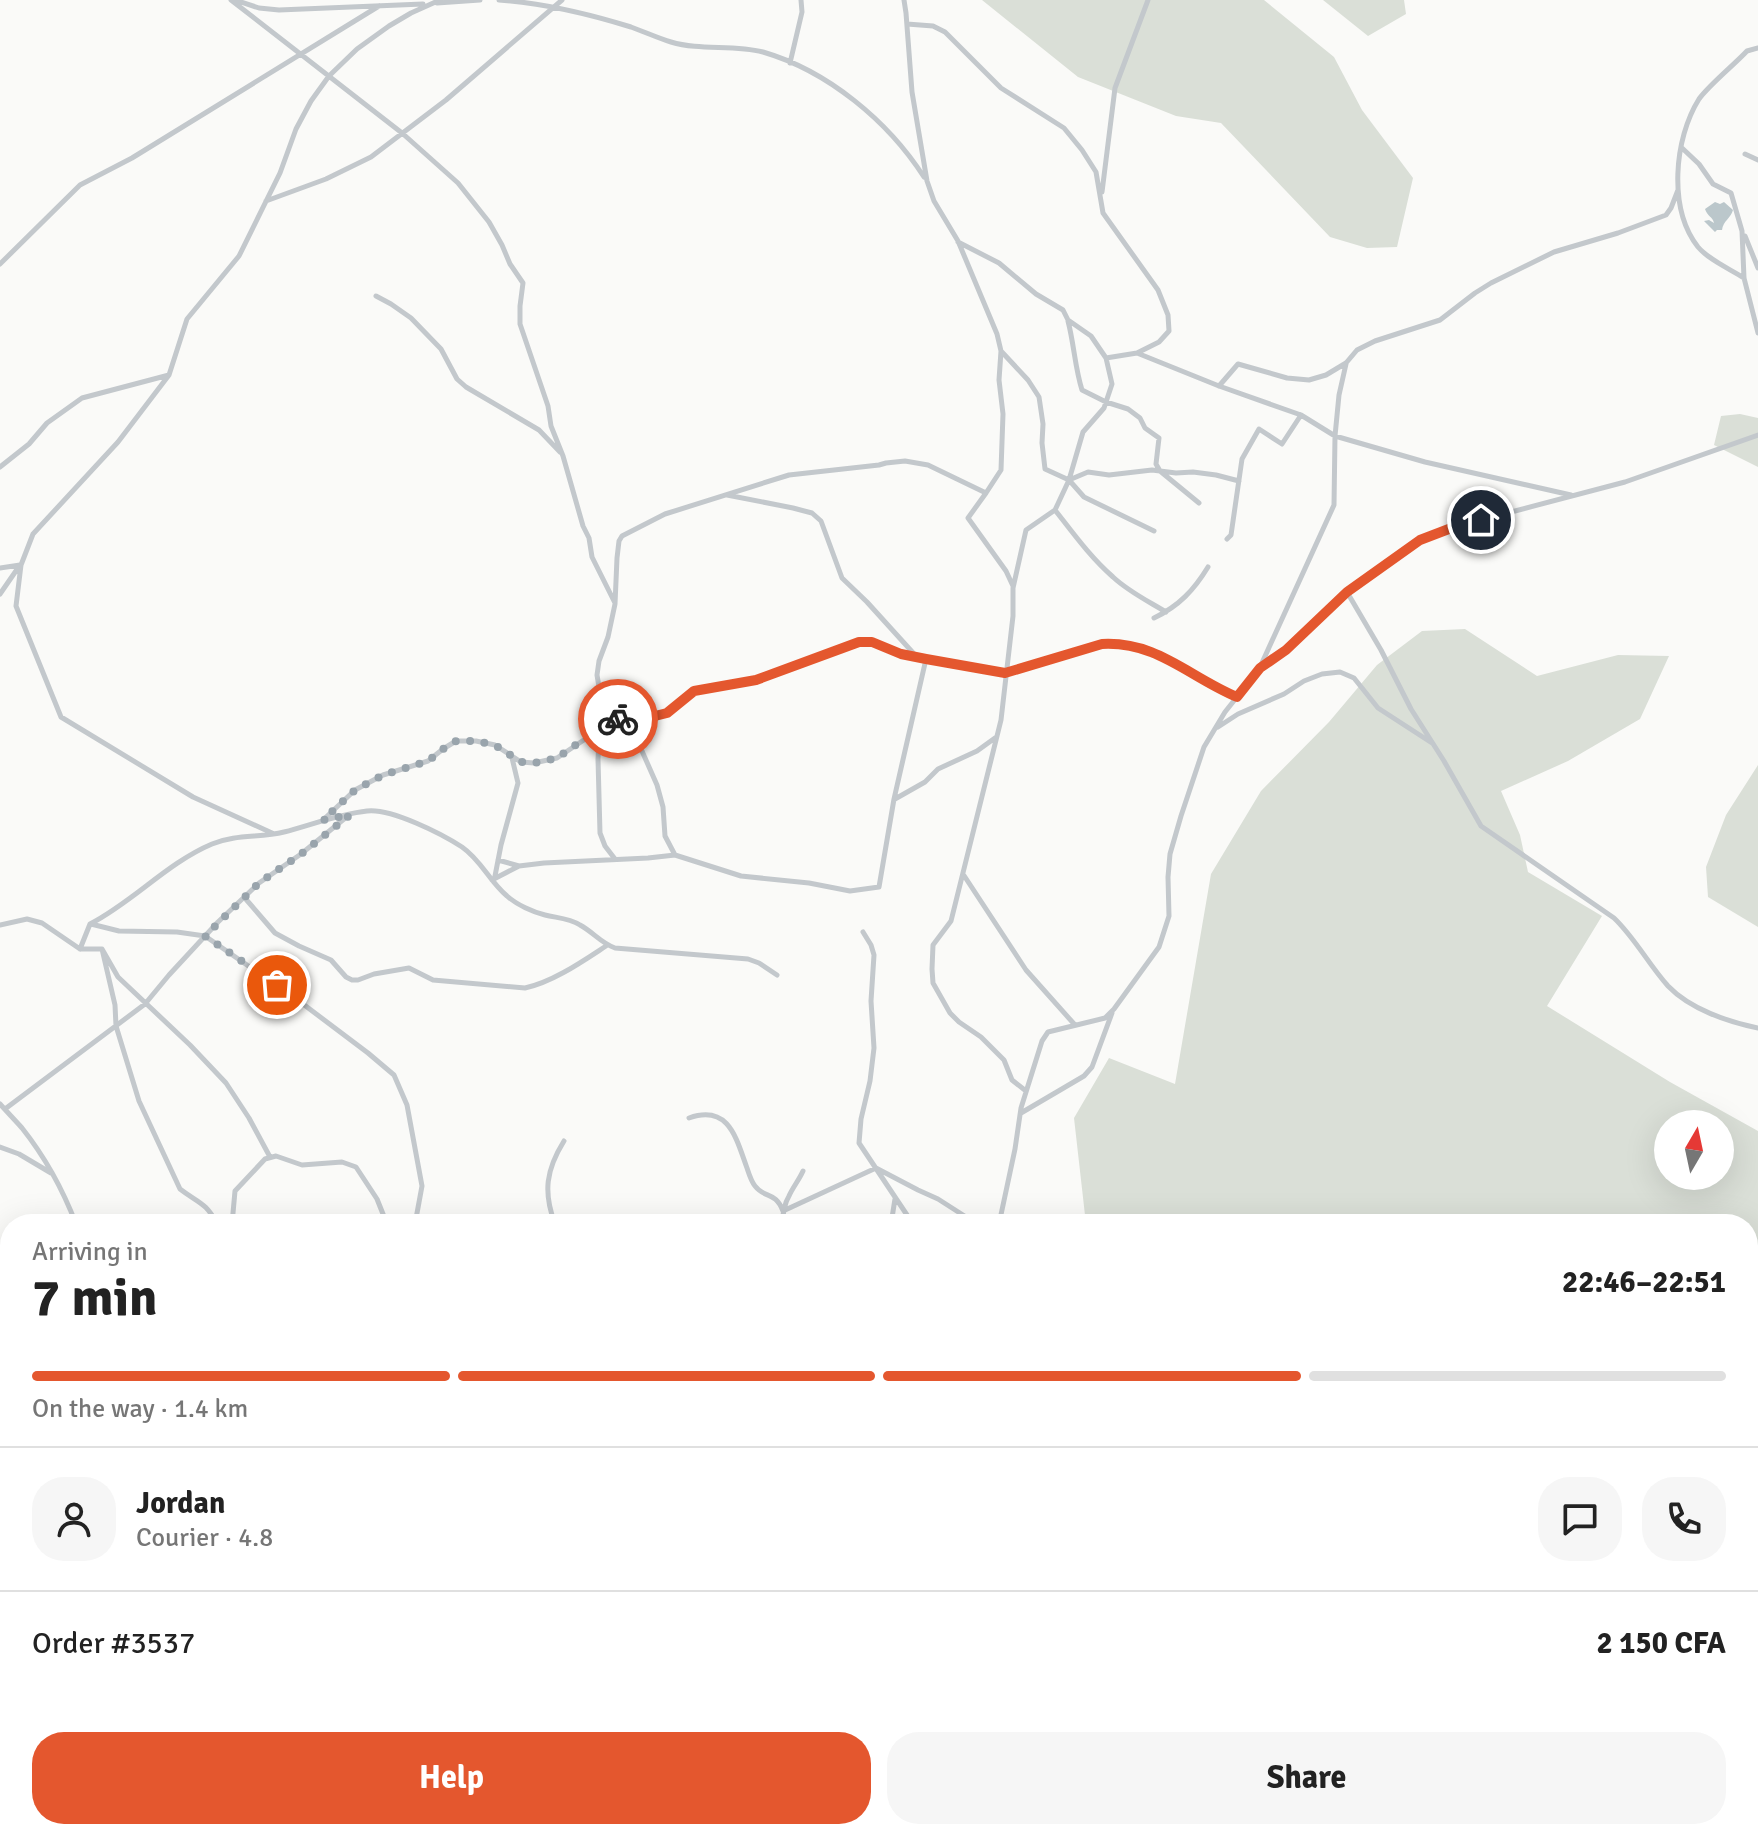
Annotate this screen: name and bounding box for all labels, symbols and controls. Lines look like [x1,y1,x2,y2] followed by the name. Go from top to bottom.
[1447,486,1515,554] pin
[1459,498,1503,542] icon: home
[578,679,658,759] courier
[596,697,640,741] icon: bike
[243,951,311,1019] pin
[255,963,299,1007] icon: bag
[1654,1110,1734,1190] north arrow
[1654,1110,1734,1190] map controls
[32,1236,148,1268] text: Arriving in
[1562,1264,1726,1301] text: 22:46–22:51
[32,1266,158,1330] text: 7 min
[32,1393,248,1425] text: On the way · 1.4 km
[32,1477,116,1561] button: person
[1538,1477,1622,1561] button: chat
[1642,1477,1726,1561] button: phone
[136,1485,225,1522] text: Jordan
[136,1522,273,1554] text: Courier · 4.8
[32,1625,195,1662] text: Order #3537
[1596,1625,1726,1662] text: 2 150 CFA
[32,1732,871,1824] button: Help
[887,1732,1726,1824] button: Share

